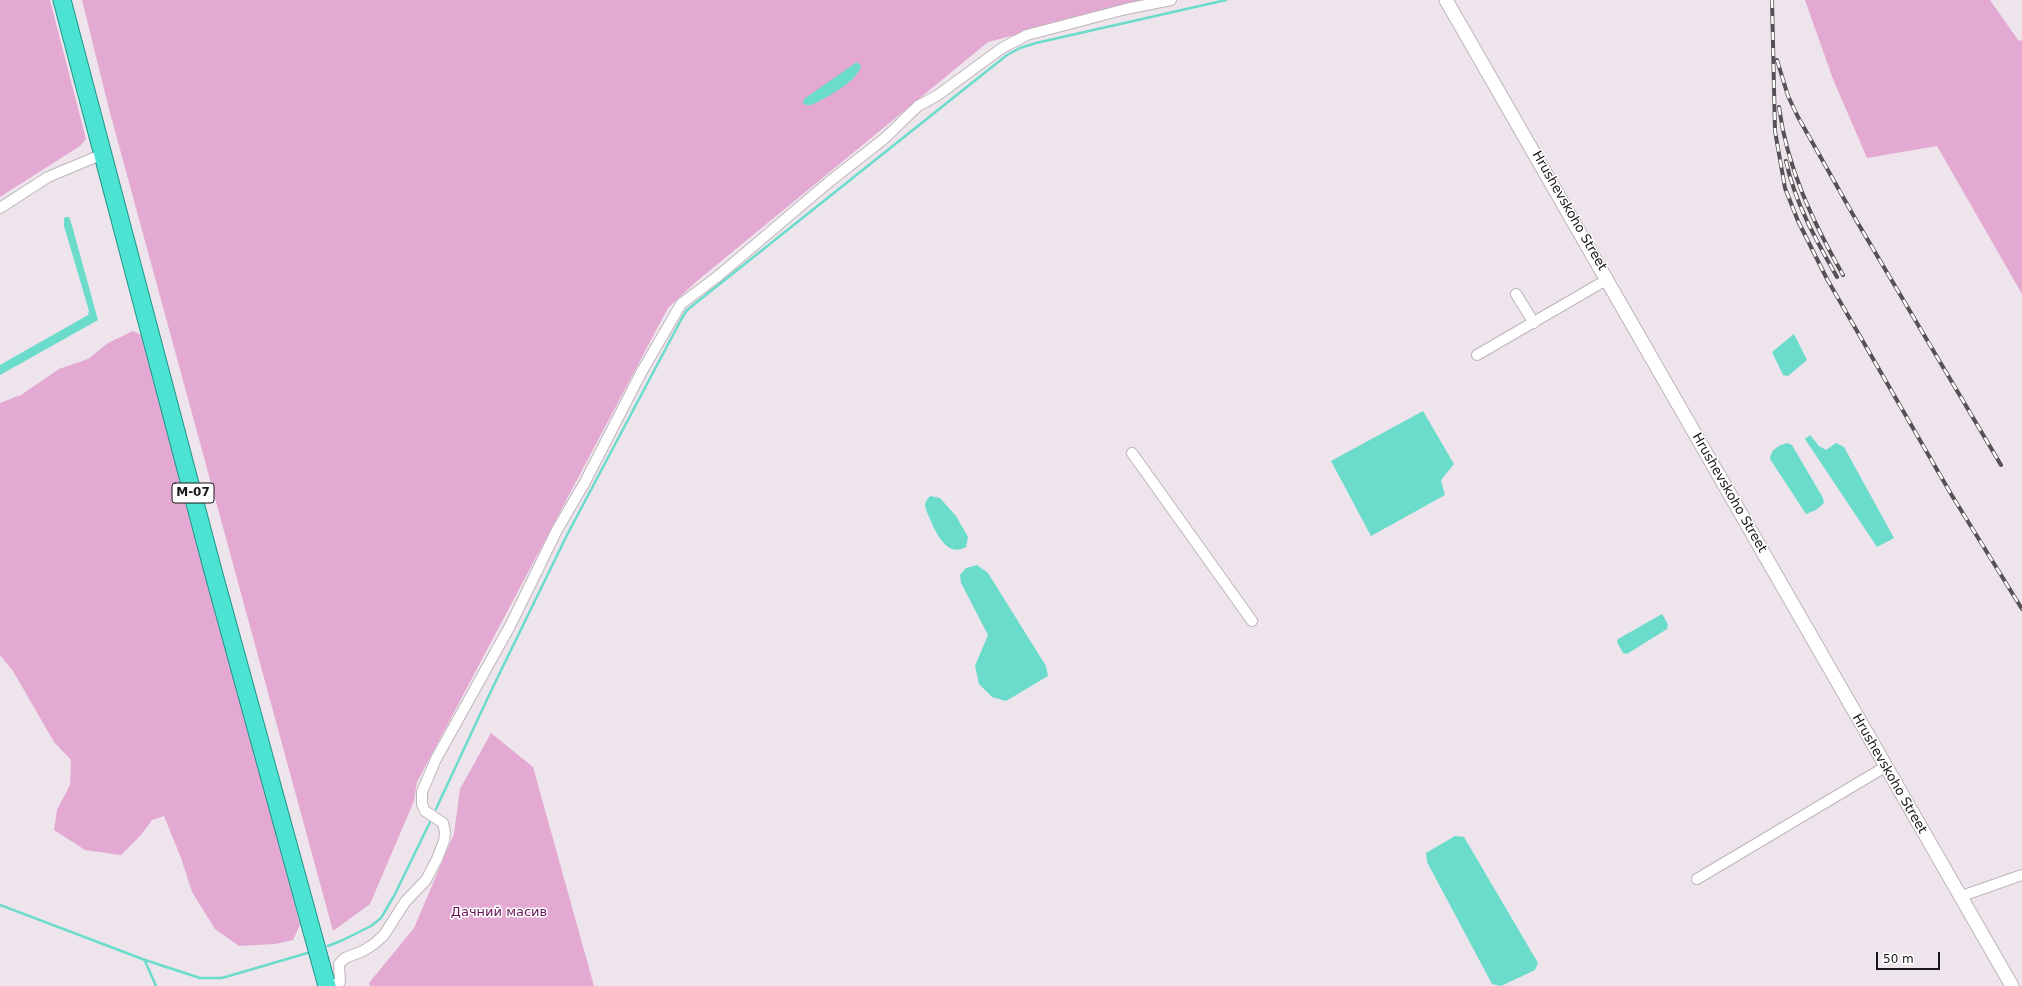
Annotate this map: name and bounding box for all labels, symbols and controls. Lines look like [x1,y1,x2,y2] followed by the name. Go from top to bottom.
[1528,148,1610,274] street label: Hrushevskoho Street
[1688,430,1770,556] street label: Hrushevskoho Street
[172,483,214,503] road number: М-07
[1848,711,1930,837] street label: Hrushevskoho Street
[451,905,547,921] park label: Дачний масив
[1878,944,1942,970] scale bar
[1883,952,1914,966] text: 50 m

